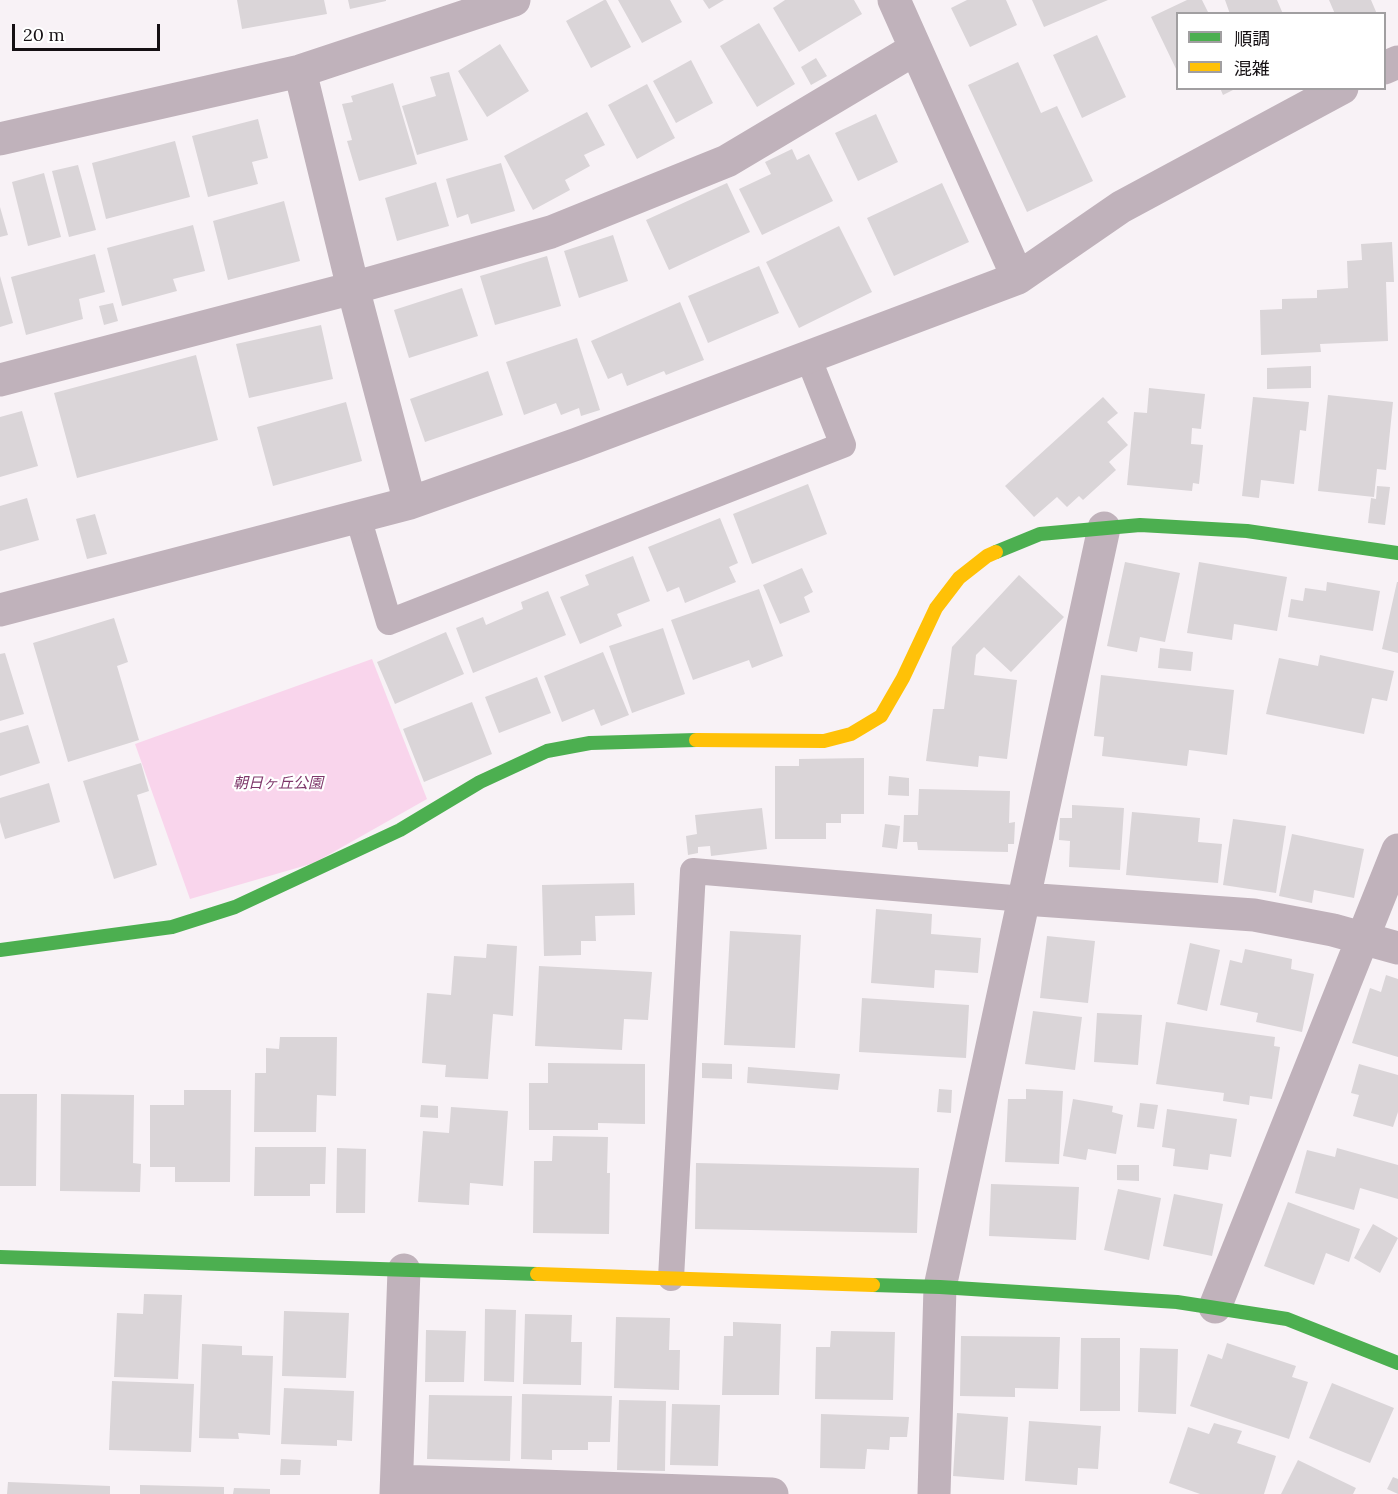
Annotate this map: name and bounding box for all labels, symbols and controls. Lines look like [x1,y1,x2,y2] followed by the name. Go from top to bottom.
[15,12,164,50] scale bar
[1176,12,1386,90] legend
[23,23,65,46] text: 20 m
[1234,27,1270,50] text: 順調
[1234,57,1270,80] text: 混雑
[233,775,323,793] park label: 朝日ヶ丘公園

